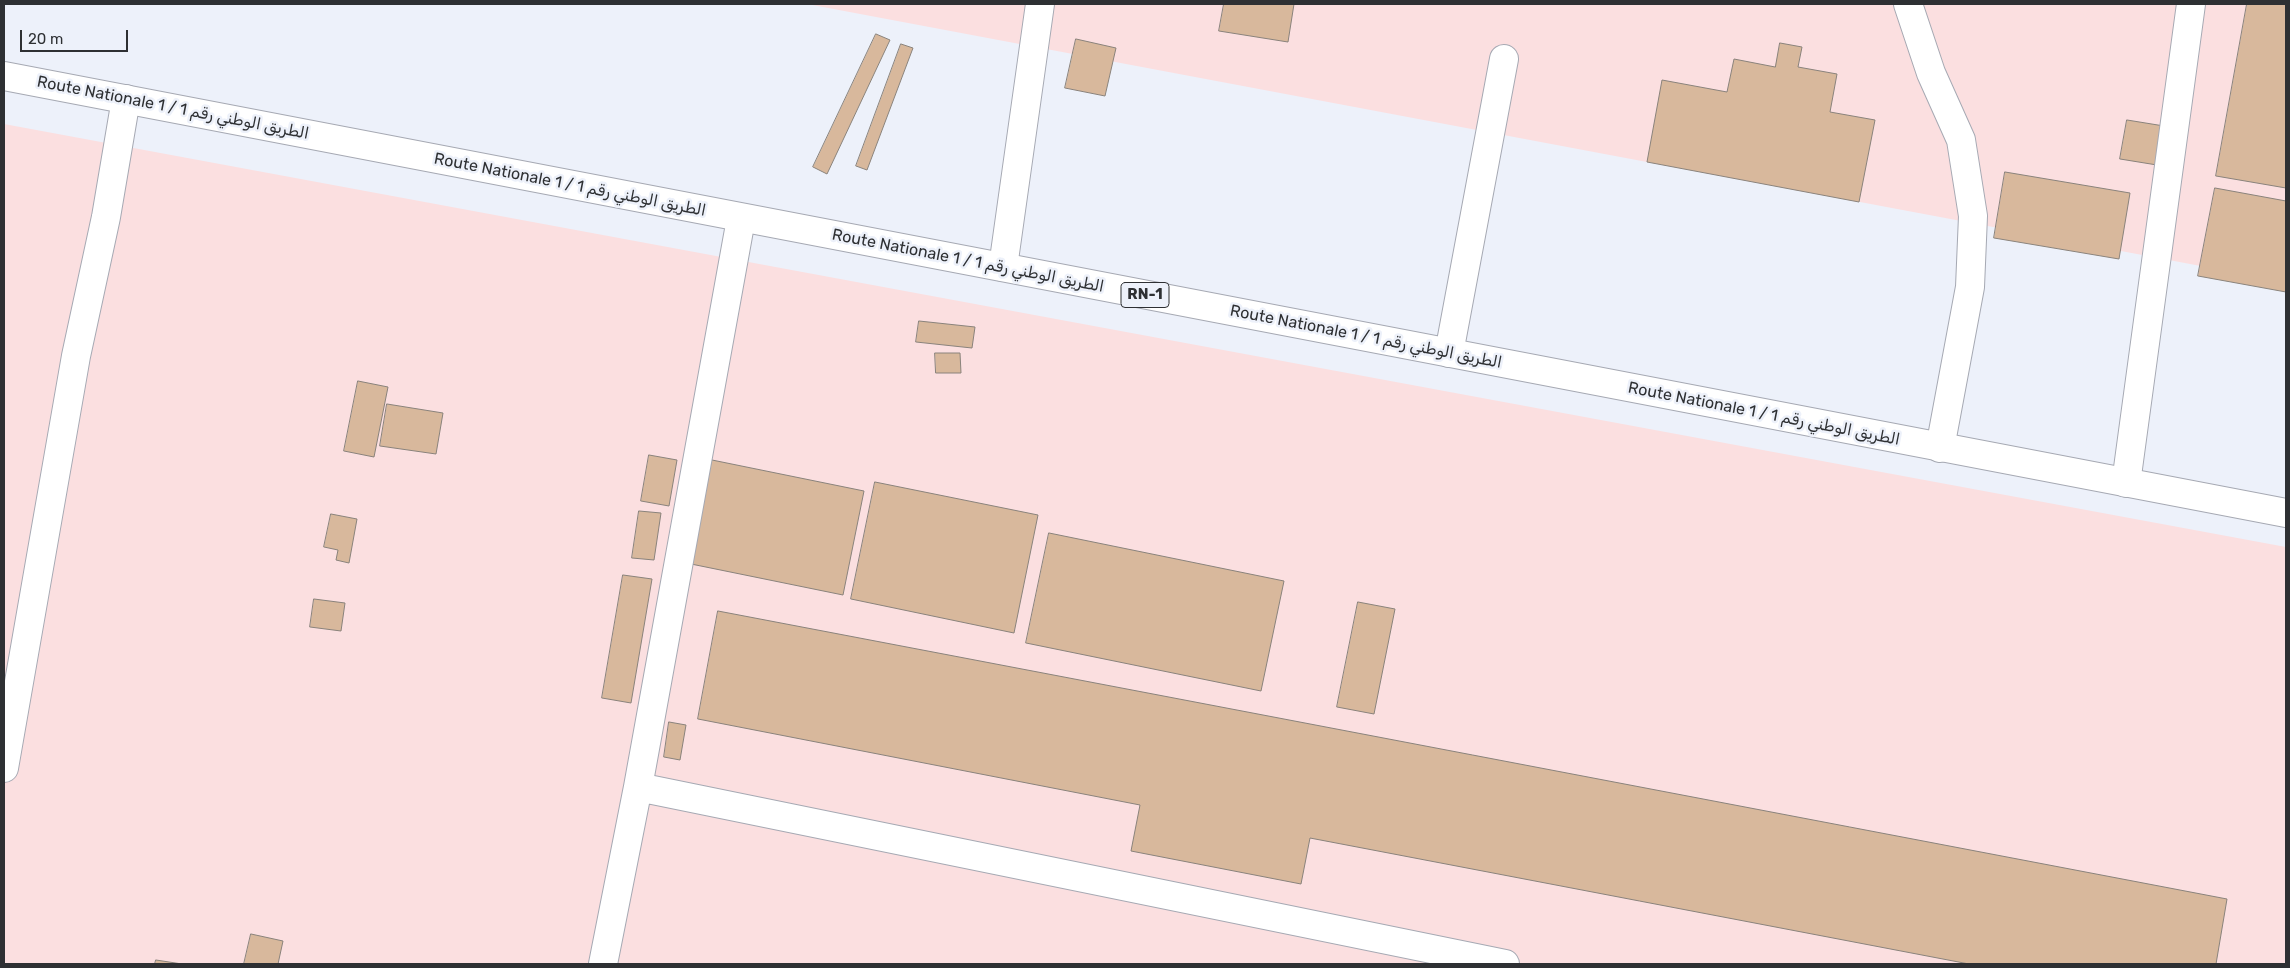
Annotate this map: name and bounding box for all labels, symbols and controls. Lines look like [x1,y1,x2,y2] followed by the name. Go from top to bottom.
[22,20,130,52] scale bar
[28,30,63,48] text: 20 m
[35,72,311,144] street label: Route Nationale 1 / الطريق الوطني رقم 1
[432,149,708,221] street label: Route Nationale 1 / الطريق الوطني رقم 1
[830,225,1106,297] street label: Route Nationale 1 / الطريق الوطني رقم 1
[1121,282,1169,308] road number: RN-1
[1228,301,1504,373] street label: Route Nationale 1 / الطريق الوطني رقم 1
[1626,378,1902,450] street label: Route Nationale 1 / الطريق الوطني رقم 1

